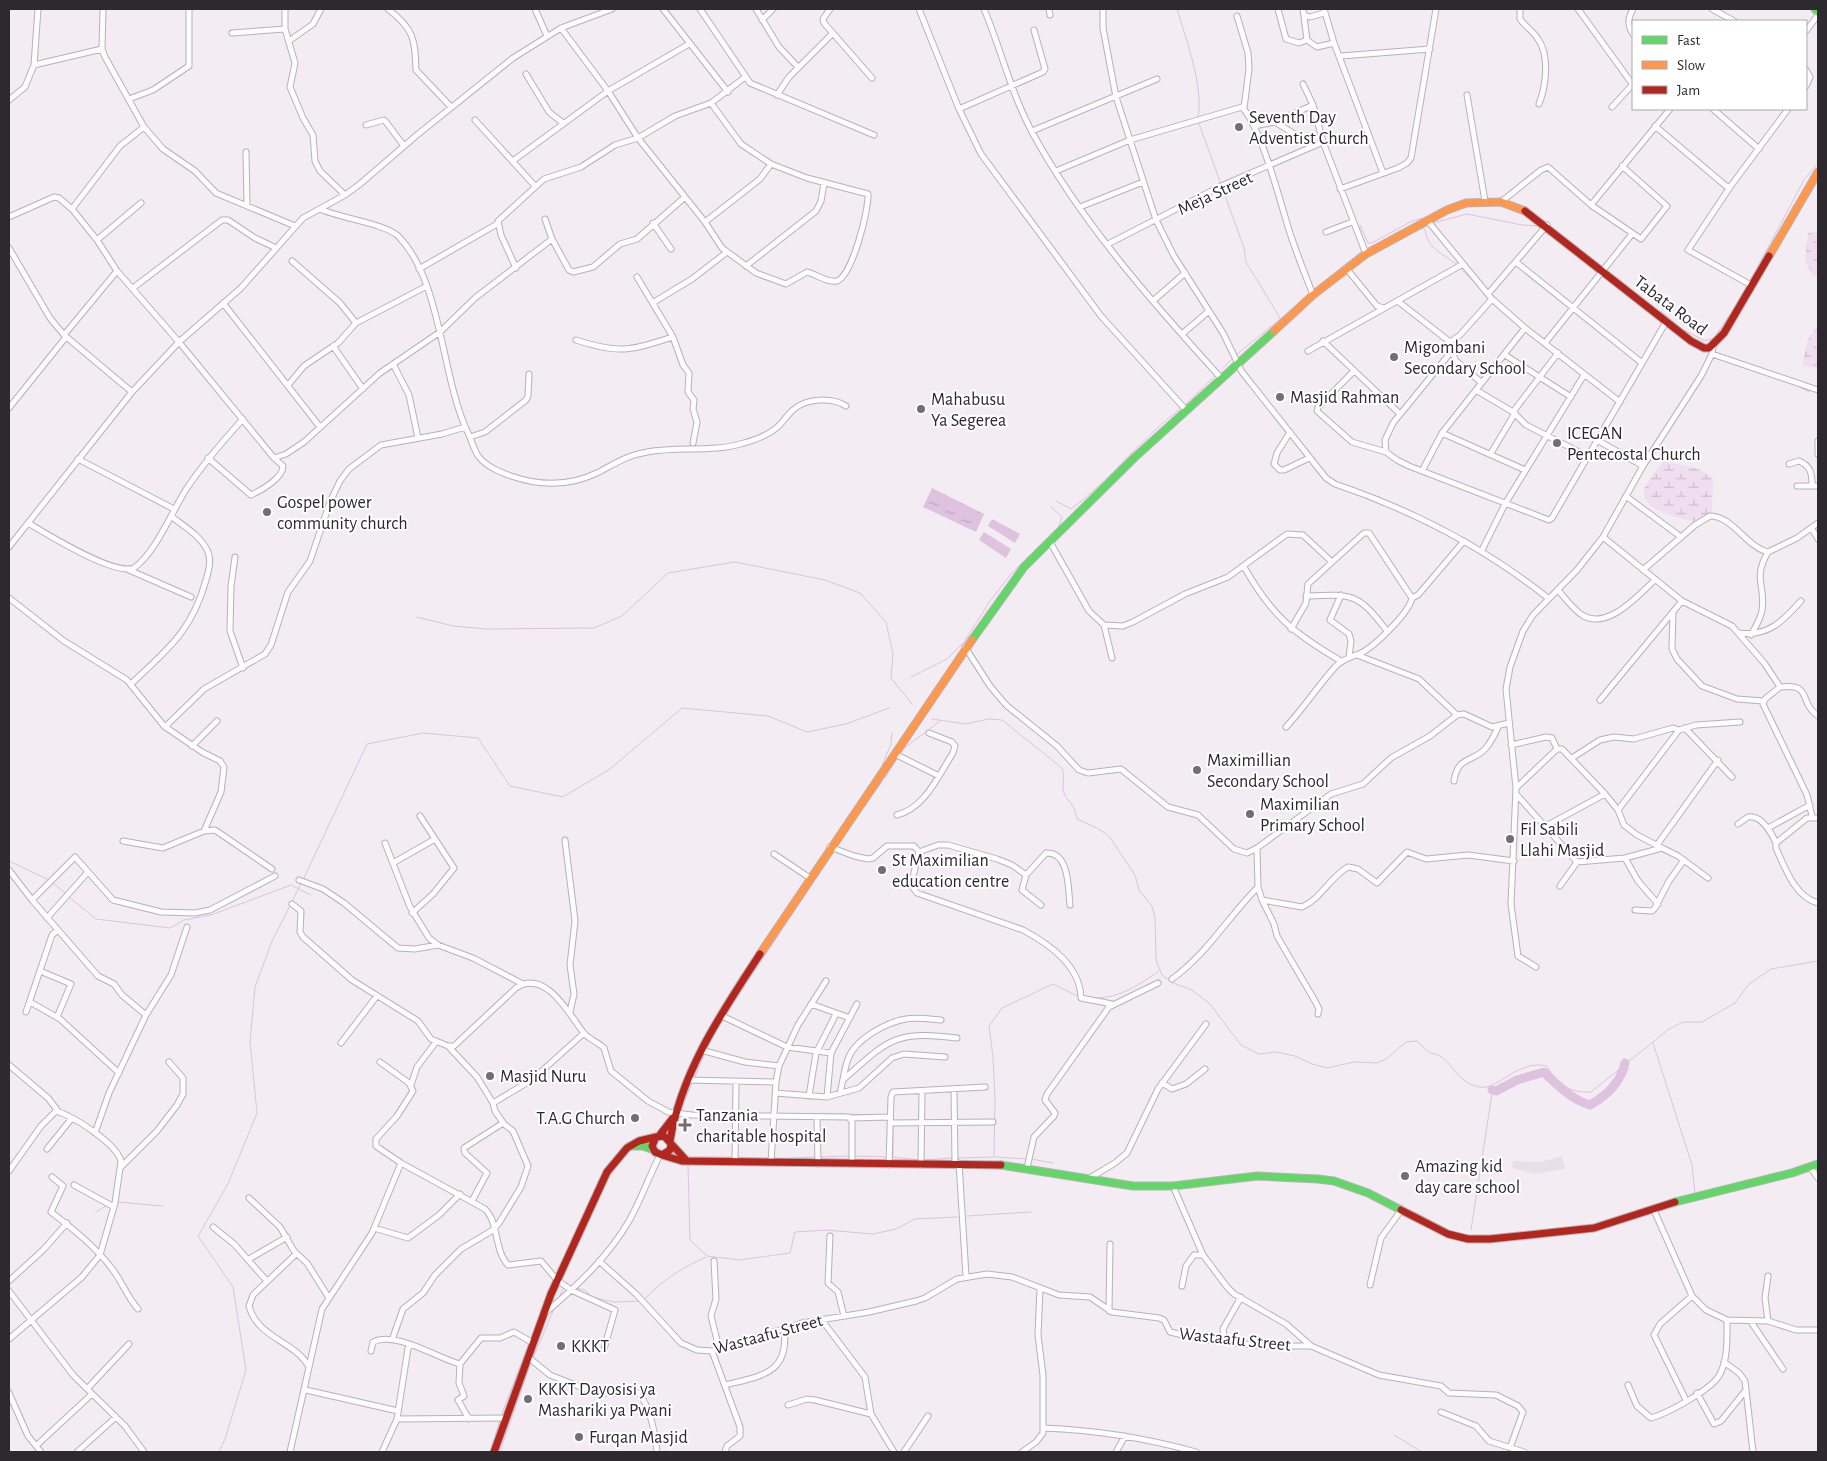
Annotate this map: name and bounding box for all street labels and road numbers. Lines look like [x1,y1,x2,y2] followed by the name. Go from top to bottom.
[1175,169,1256,219] street label: Meja Street
[1630,273,1710,339] street label: Tabata Road
[712,1312,825,1358] street label: Wastaafu Street
[1178,1325,1292,1355] street label: Wastaafu Street

